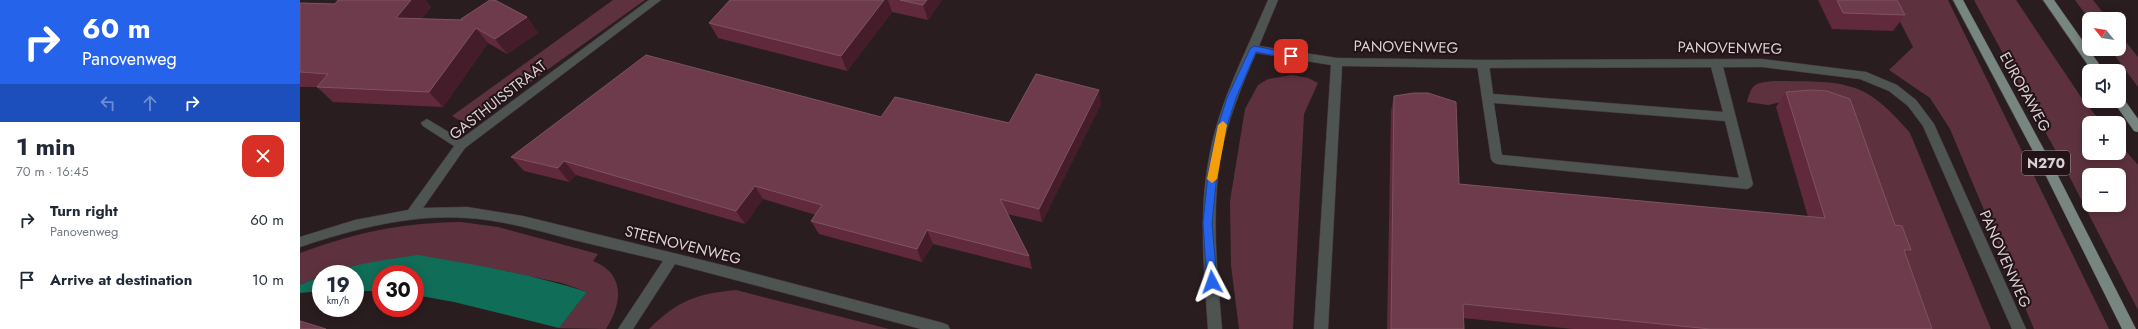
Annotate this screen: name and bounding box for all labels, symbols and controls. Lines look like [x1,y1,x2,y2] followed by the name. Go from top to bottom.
[82,8,151,49] text: 60 m
[2082,12,2126,56] north arrow
[2082,12,2126,212] map controls
[16,16,68,68] icon: right
[1354,35,1458,59] street label: PANOVENWEG
[1678,36,1782,60] street label: PANOVENWEG
[1274,39,1308,73] pin
[1280,45,1302,67] icon: arrive
[82,46,177,72] text: Panovenweg
[1994,48,2056,136] street label: EUROPAWEG
[445,55,551,145] street label: GASTHUISSTRAAT
[2082,64,2126,108] button: sound
[97,92,119,114] icon: left
[139,92,161,114] icon: ahead
[181,92,203,114] icon: right
[2082,116,2126,160] button: +
[16,129,76,164] text: 1 min
[242,135,284,177] button: close
[2022,151,2070,175] road number: N270
[16,162,89,181] text: 70 m · 16:45
[2082,168,2126,212] button: −
[50,200,118,222] text: Turn right
[1974,207,2036,311] street label: PANOVENWEG
[16,209,38,231] icon: right
[250,209,284,231] text: 60 m
[622,220,744,270] street label: STEENOVENWEG
[50,222,118,241] text: Panovenweg
[1191,261,1233,303] position arrow
[372,265,424,317] speed limit sign: 30
[16,269,38,291] icon: arrive
[50,269,192,291] text: Arrive at destination
[252,269,284,291] text: 10 m
[326,271,350,300] text: 19
[327,293,349,308] text: km/h

